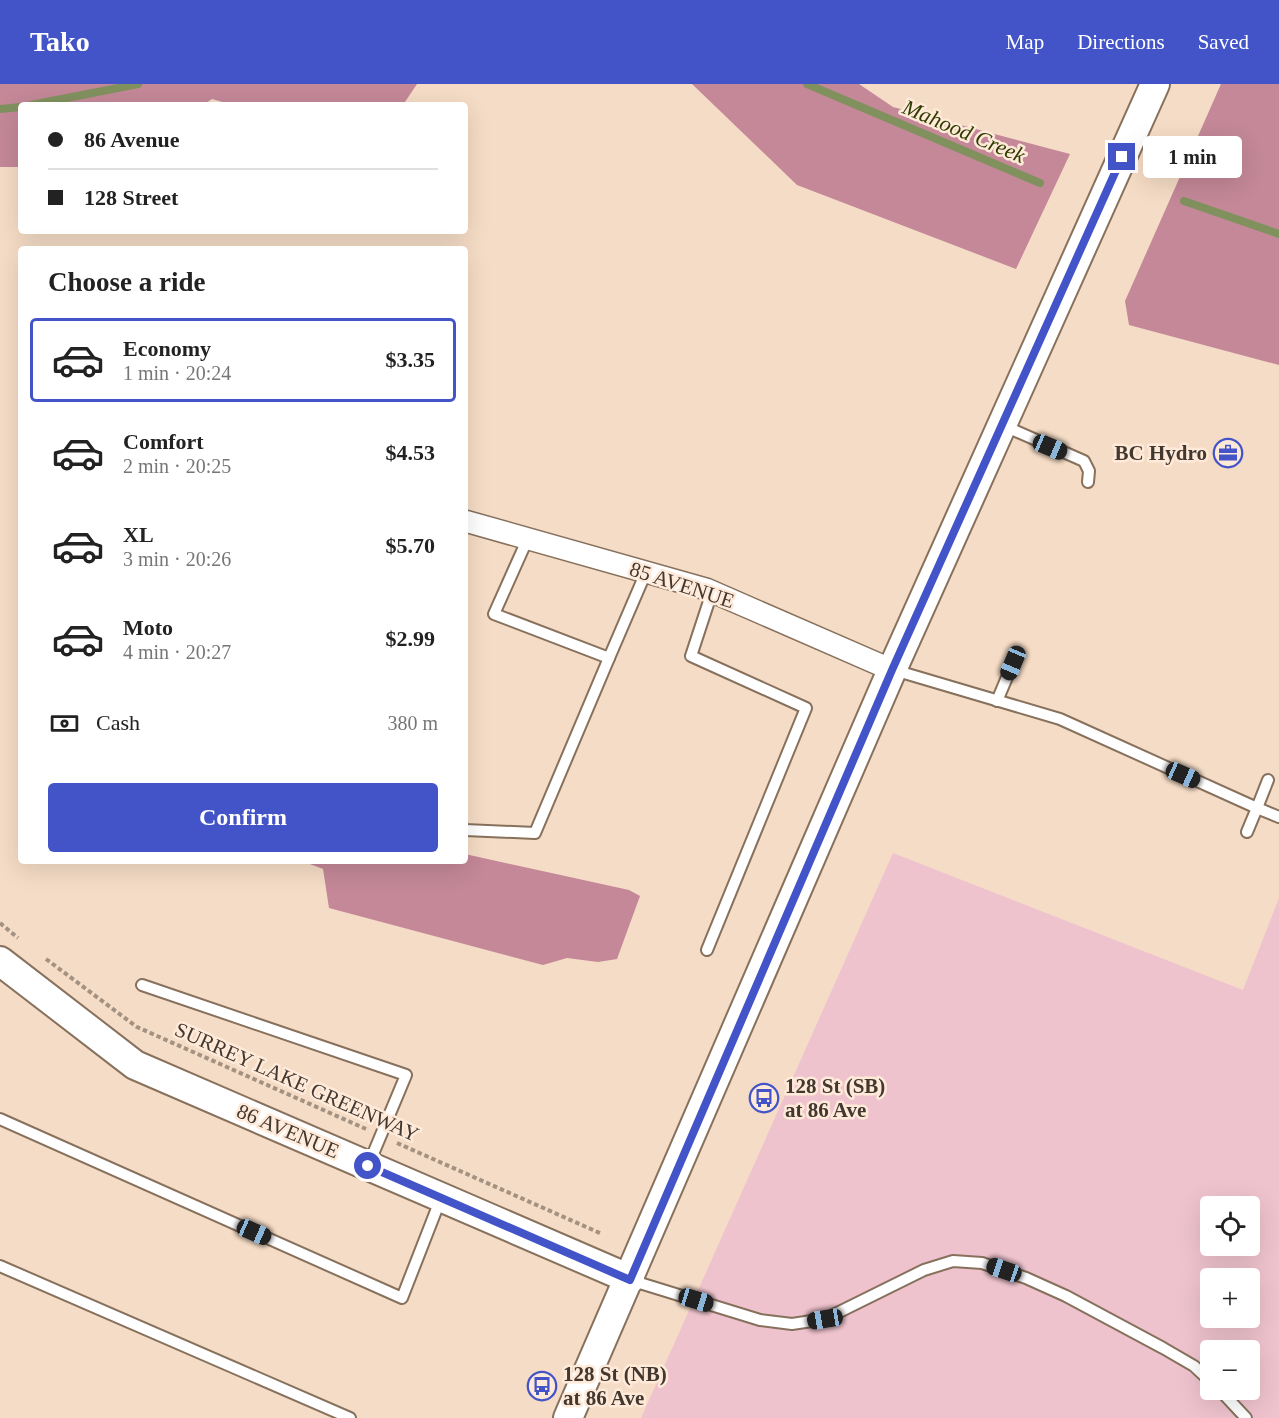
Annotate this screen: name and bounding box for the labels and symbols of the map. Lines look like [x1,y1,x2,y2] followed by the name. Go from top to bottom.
[898,94,1030,168] water label: Mahood Creek
[1143,136,1242,178] callout: 1 min
[1108,143,1135,170] route end
[1030,432,1070,462] car
[1212,437,1244,469] office icon: BC Hydro
[1115,441,1207,465] place label: BC Hydro
[627,557,737,613] street label: 85 AVENUE
[998,643,1028,683] car
[1163,759,1203,791] car
[171,1017,423,1147] street label: SURREY LAKE GREENWAY
[785,1074,885,1122] place label: 128 St (SB) at 86 Ave
[748,1082,780,1114] bus stop icon: 128 St (SB) at 86 Ave
[233,1099,343,1163] street label: 86 AVENUE
[354,1152,381,1179] route start
[234,1216,274,1248] car
[984,1256,1024,1284] car
[676,1286,716,1314] car
[806,1307,844,1331] car
[563,1362,667,1410] place label: 128 St (NB) at 86 Ave
[526,1370,558,1402] bus stop icon: 128 St (NB) at 86 Ave

